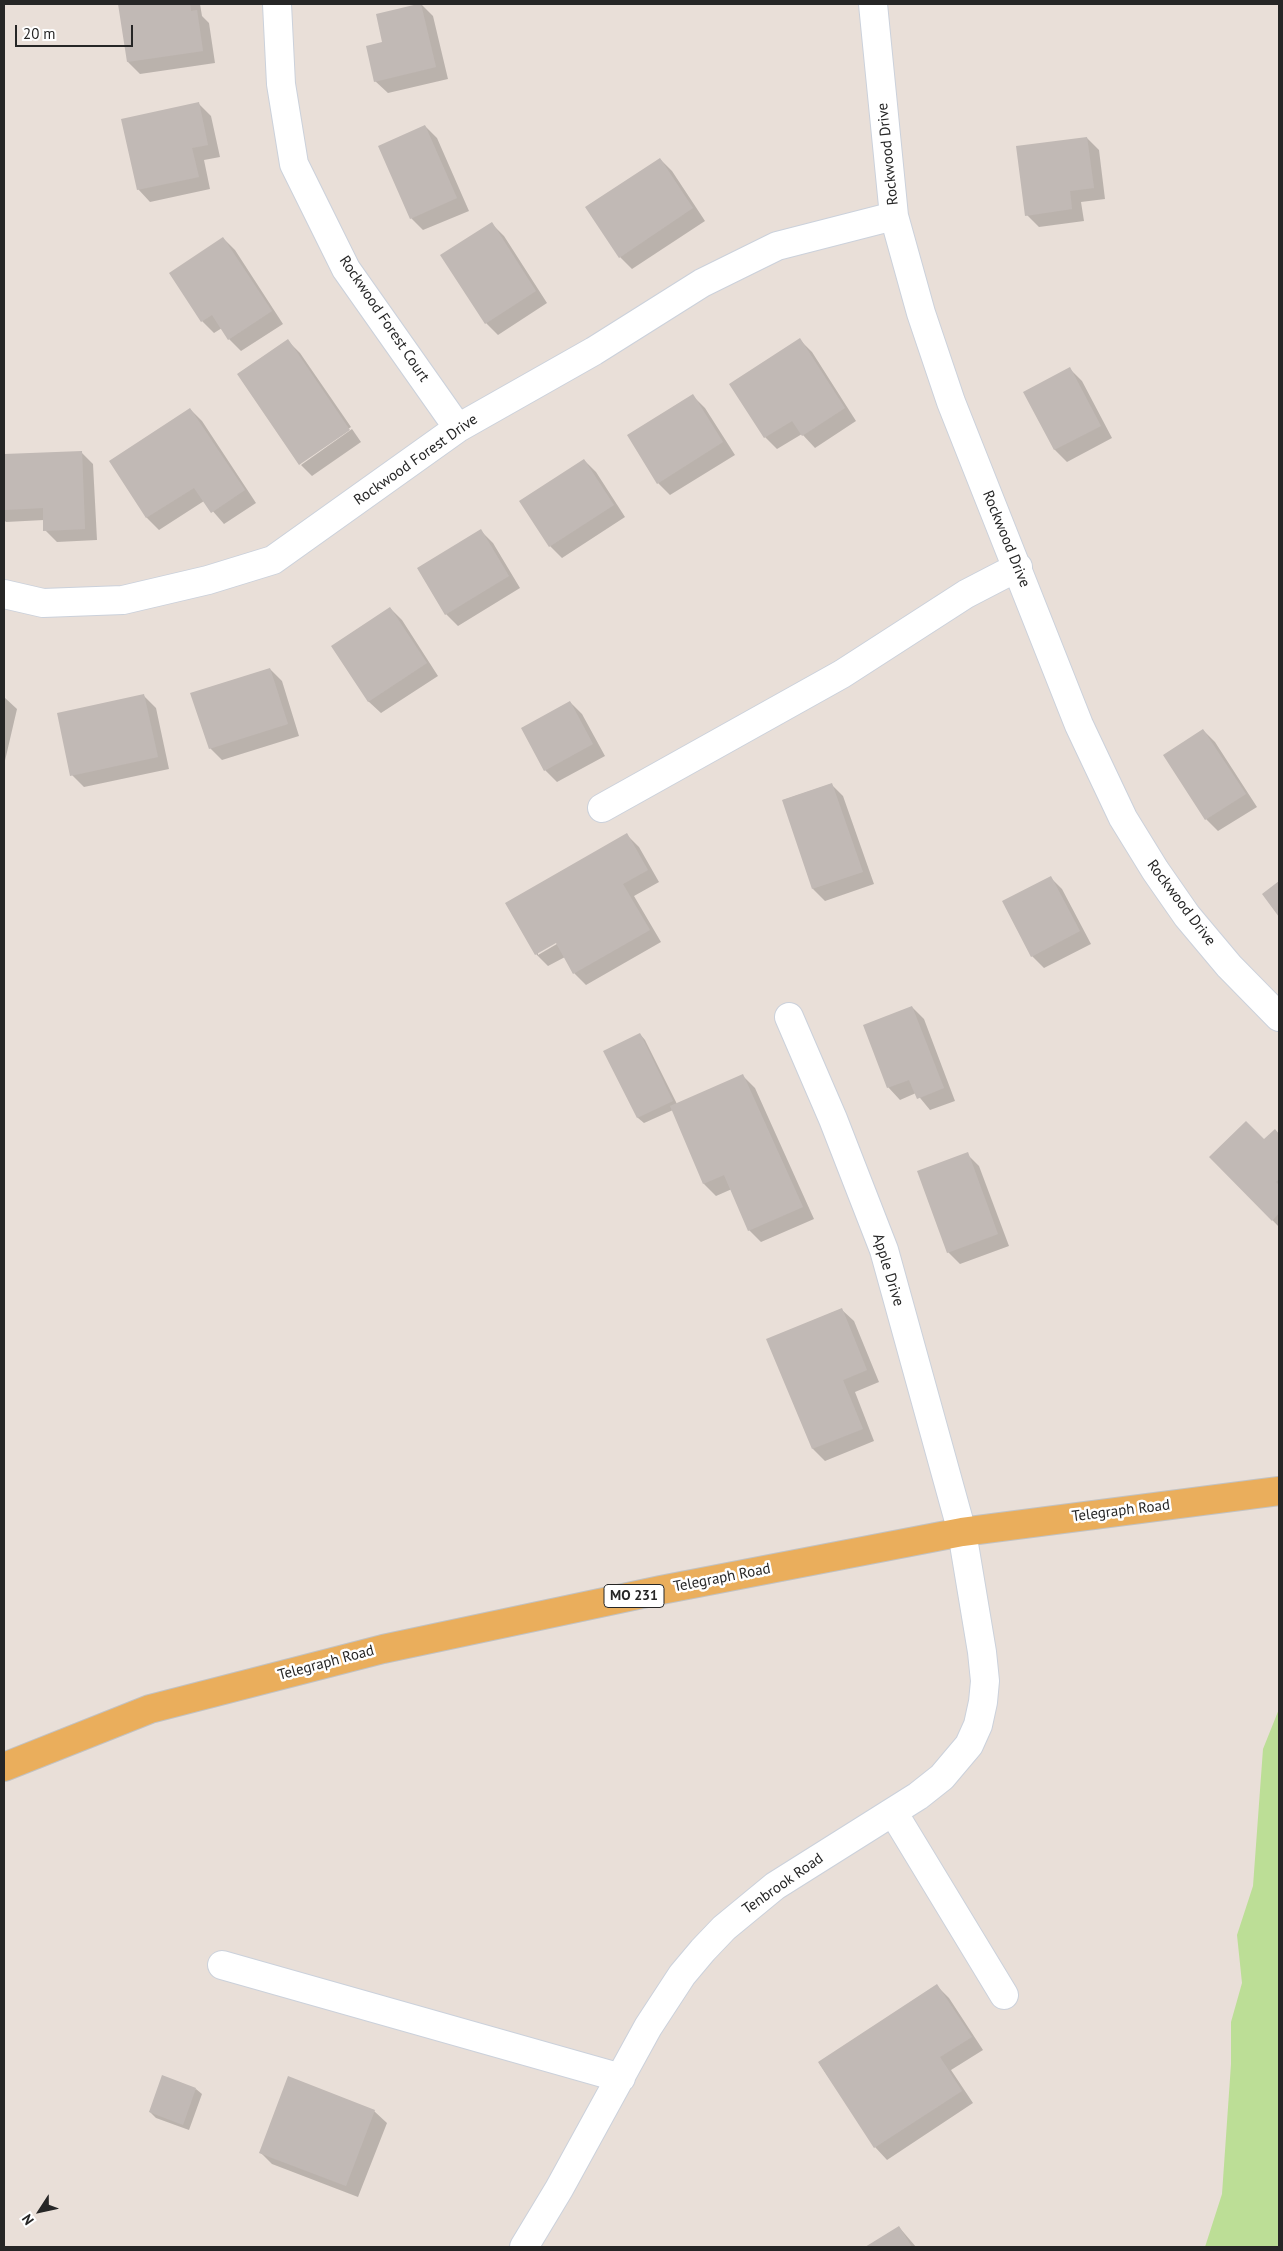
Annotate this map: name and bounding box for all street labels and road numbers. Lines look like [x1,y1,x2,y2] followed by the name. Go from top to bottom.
[874,102,902,206] street label: Rockwood Drive
[335,253,433,385] street label: Rockwood Forest Court
[351,411,481,509] street label: Rockwood Forest Drive
[978,488,1034,590] street label: Rockwood Drive
[1143,857,1219,949] street label: Rockwood Drive
[868,1232,908,1308] street label: Apple Drive
[1071,1496,1171,1526] street label: Telegraph Road
[672,1560,772,1596] street label: Telegraph Road
[604,1584,664,1608] road number: MO 231
[276,1642,376,1684] street label: Telegraph Road
[739,1850,827,1918] street label: Tenbrook Road

